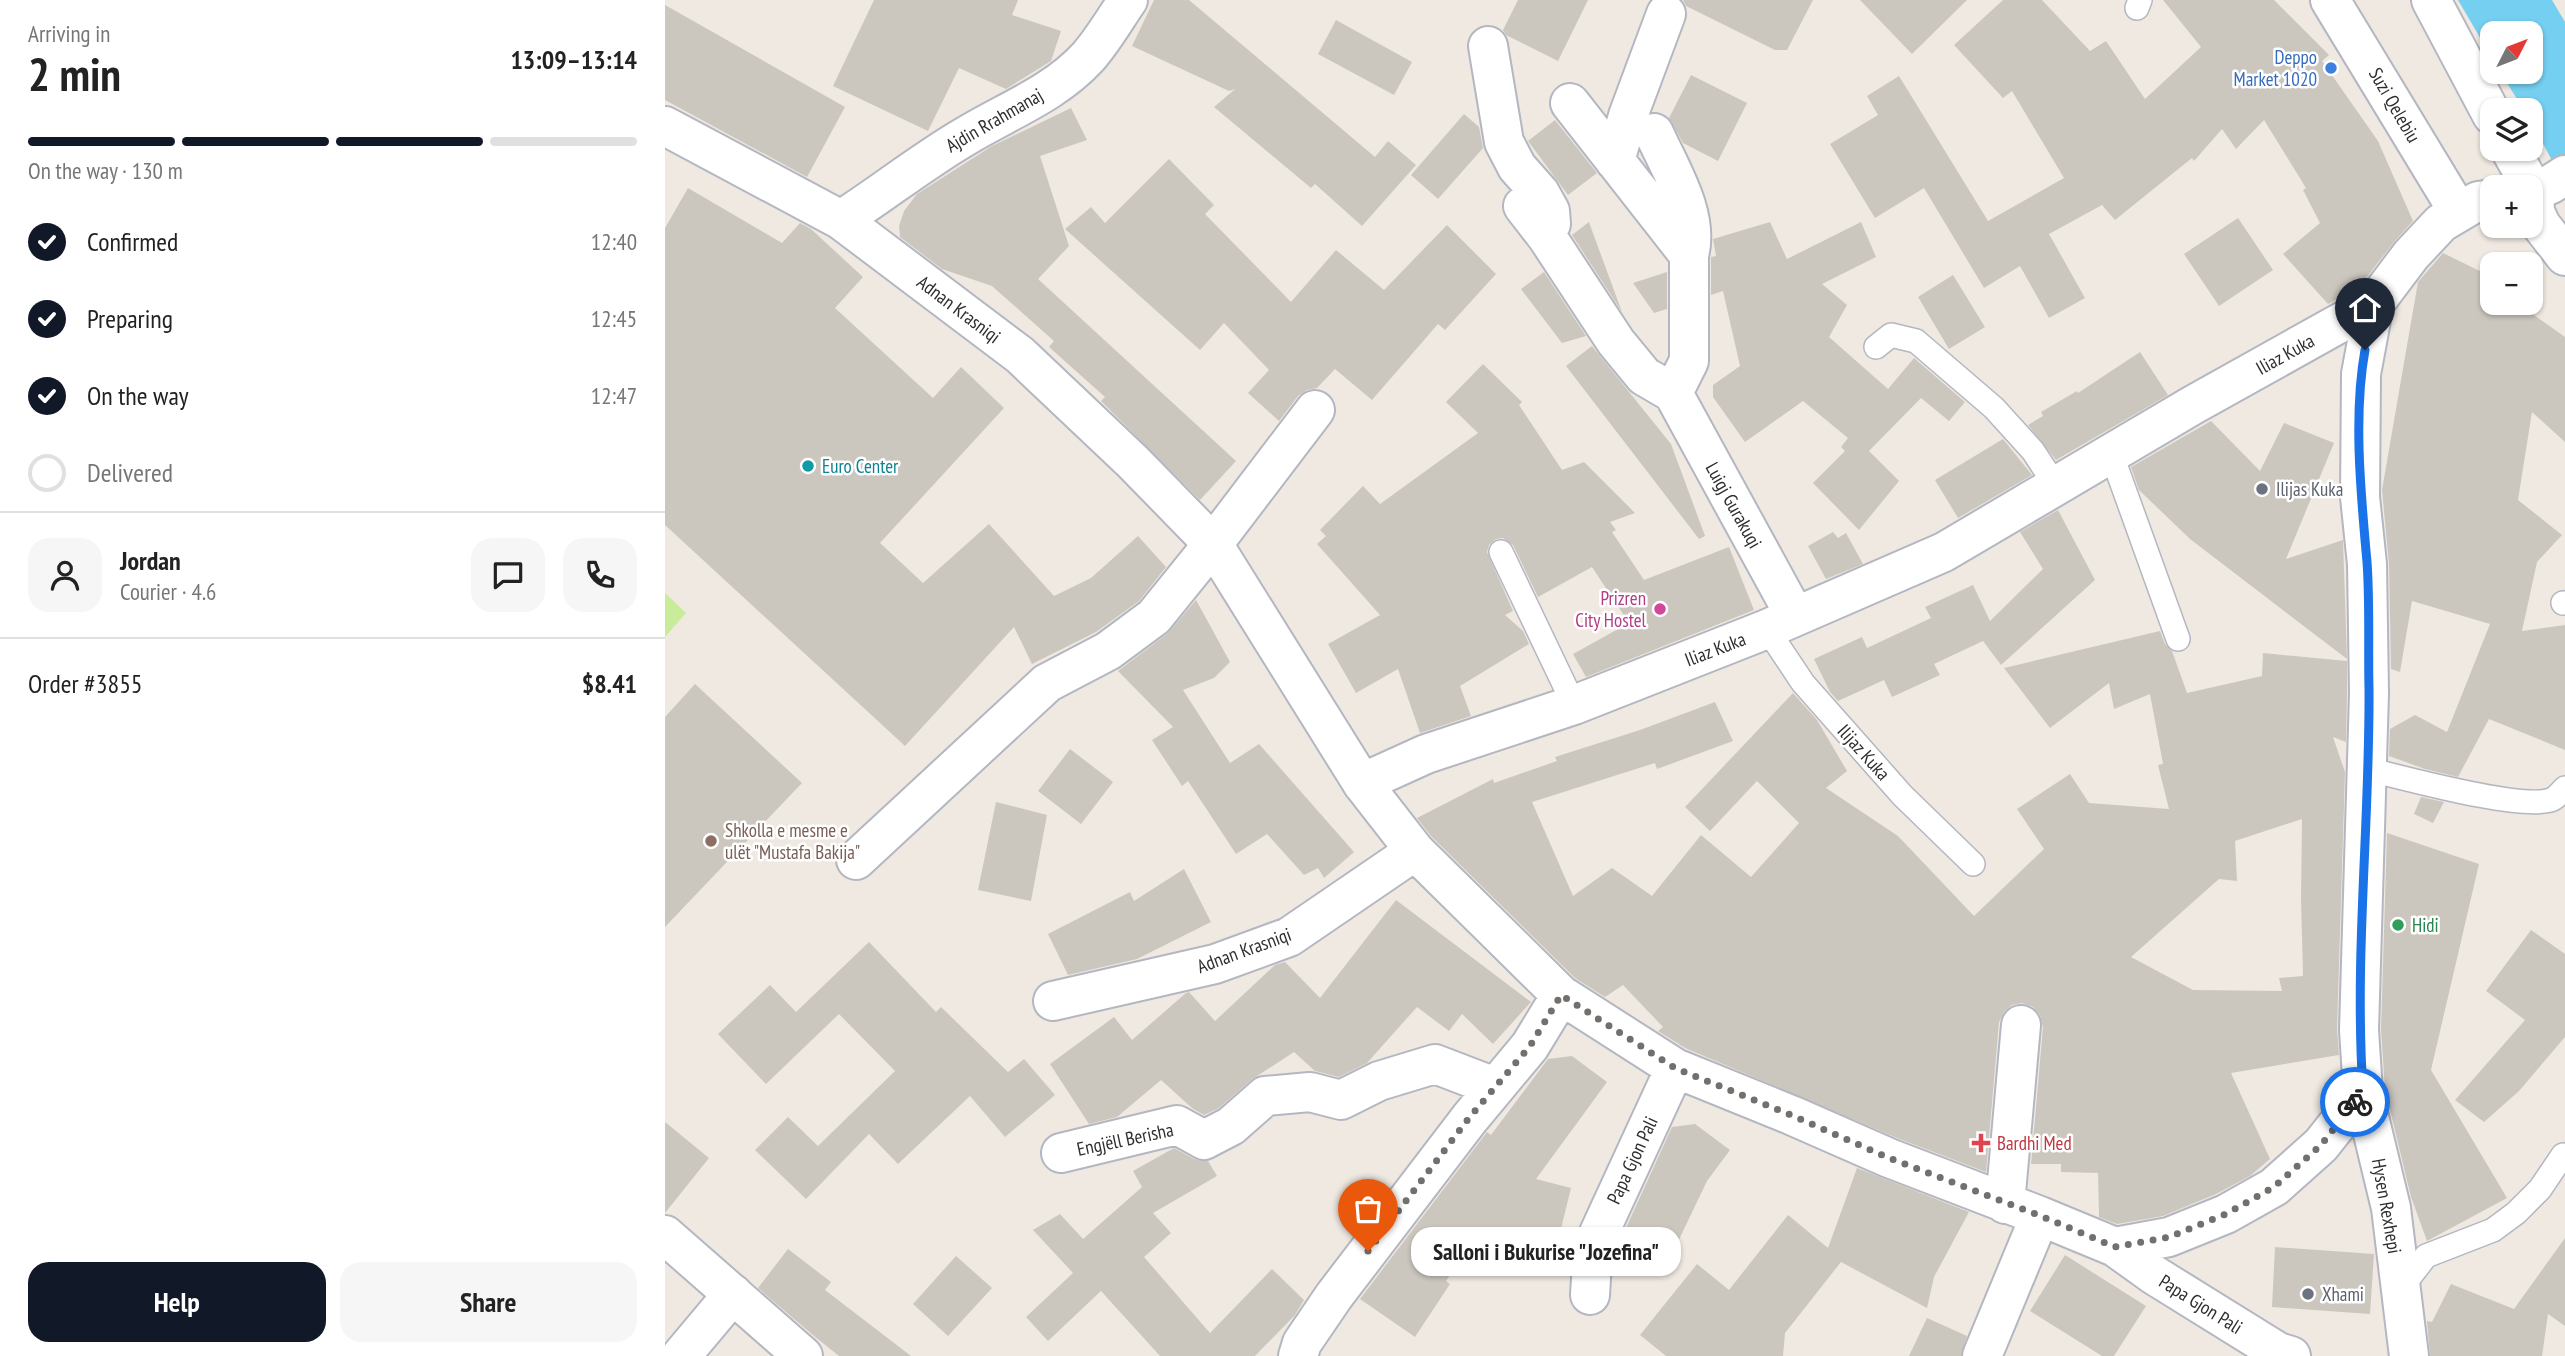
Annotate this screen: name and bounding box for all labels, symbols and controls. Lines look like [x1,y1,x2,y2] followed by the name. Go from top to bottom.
[28,19,110,48] text: Arriving in
[2480,21,2543,84] north arrow
[2480,21,2543,315] map controls
[510,43,637,76] text: 13:09–13:14
[28,44,121,104] text: 2 min
[2234,45,2317,91] place label: Deppo Market 1020
[2323,60,2339,76] marker: Deppo Market 1020
[2364,63,2426,147] street label: Suzi Qelebiu
[941,83,1047,157] street label: Ajdin Rrahmanaj
[2480,98,2543,161] button: layers
[28,156,183,185] text: On the way · 130 m
[2480,175,2543,238] button: +
[28,223,66,261] icon: check
[87,225,178,258] text: Confirmed
[591,227,637,256] text: 12:40
[2480,252,2543,315] button: −
[912,270,1006,348] street label: Adnan Krasniqi
[2335,278,2395,350] pin
[2346,289,2384,327] icon: home
[28,300,66,338] icon: check
[87,302,173,335] text: Preparing
[591,304,637,333] text: 12:45
[2252,328,2318,380] street label: Iliaz Kuka
[28,377,66,415] icon: check
[87,379,189,412] text: On the way
[591,381,637,410] text: 12:47
[822,454,899,478] place label: Euro Center
[87,456,173,489] text: Delivered
[800,458,816,474] marker: Euro Center
[1701,458,1767,552] street label: Luigj Gurakuqi
[2276,477,2343,501] place label: Ilijas Kuka
[2254,481,2270,497] marker: Ilijas Kuka
[28,538,102,612] button: person
[471,538,545,612] button: chat
[563,538,637,612] button: phone
[120,544,181,577] text: Jordan
[120,577,216,606] text: Courier · 4.6
[1575,586,1647,632] place label: Prizren City Hostel
[1652,601,1668,617] marker: Prizren City Hostel
[1681,626,1749,672] street label: Iliaz Kuka
[28,667,143,700] text: Order #3855
[582,667,637,700] text: $8.41
[1833,719,1895,785] street label: Ilijaz Kuka
[725,818,860,864] place label: Shkolla e mesme e ulët "Mustafa Bakija"
[703,833,719,849] marker: Shkolla e mesme e ulët "Mustafa Bakija"
[2412,913,2439,937] place label: Hidi
[2390,917,2406,933] marker: Hidi
[1194,922,1294,978] street label: Adnan Krasniqi
[2320,1067,2390,1137] courier
[2336,1083,2374,1121] icon: bike
[1601,1112,1663,1208] street label: Papa Gjon Pali
[1075,1117,1175,1161] street label: Engjëll Berisha
[1997,1131,2072,1155] place label: Bardhi Med
[1971,1133,1991,1153] marker: Bardhi Med
[2367,1157,2407,1255] street label: Hysen Rexhepi
[1338,1179,1398,1251] pin
[1349,1190,1387,1228] icon: bag
[1410,1226,1680,1276] callout: Salloni i Bukurise "Jozefina"
[1433,1237,1659,1266] text: Salloni i Bukurise "Jozefina"
[28,1262,326,1342] button: Help
[340,1262,637,1342] button: Share
[2155,1269,2247,1339] street label: Papa Gjon Pali
[2322,1282,2364,1306] place label: Xhami
[2300,1286,2316,1302] marker: Xhami

